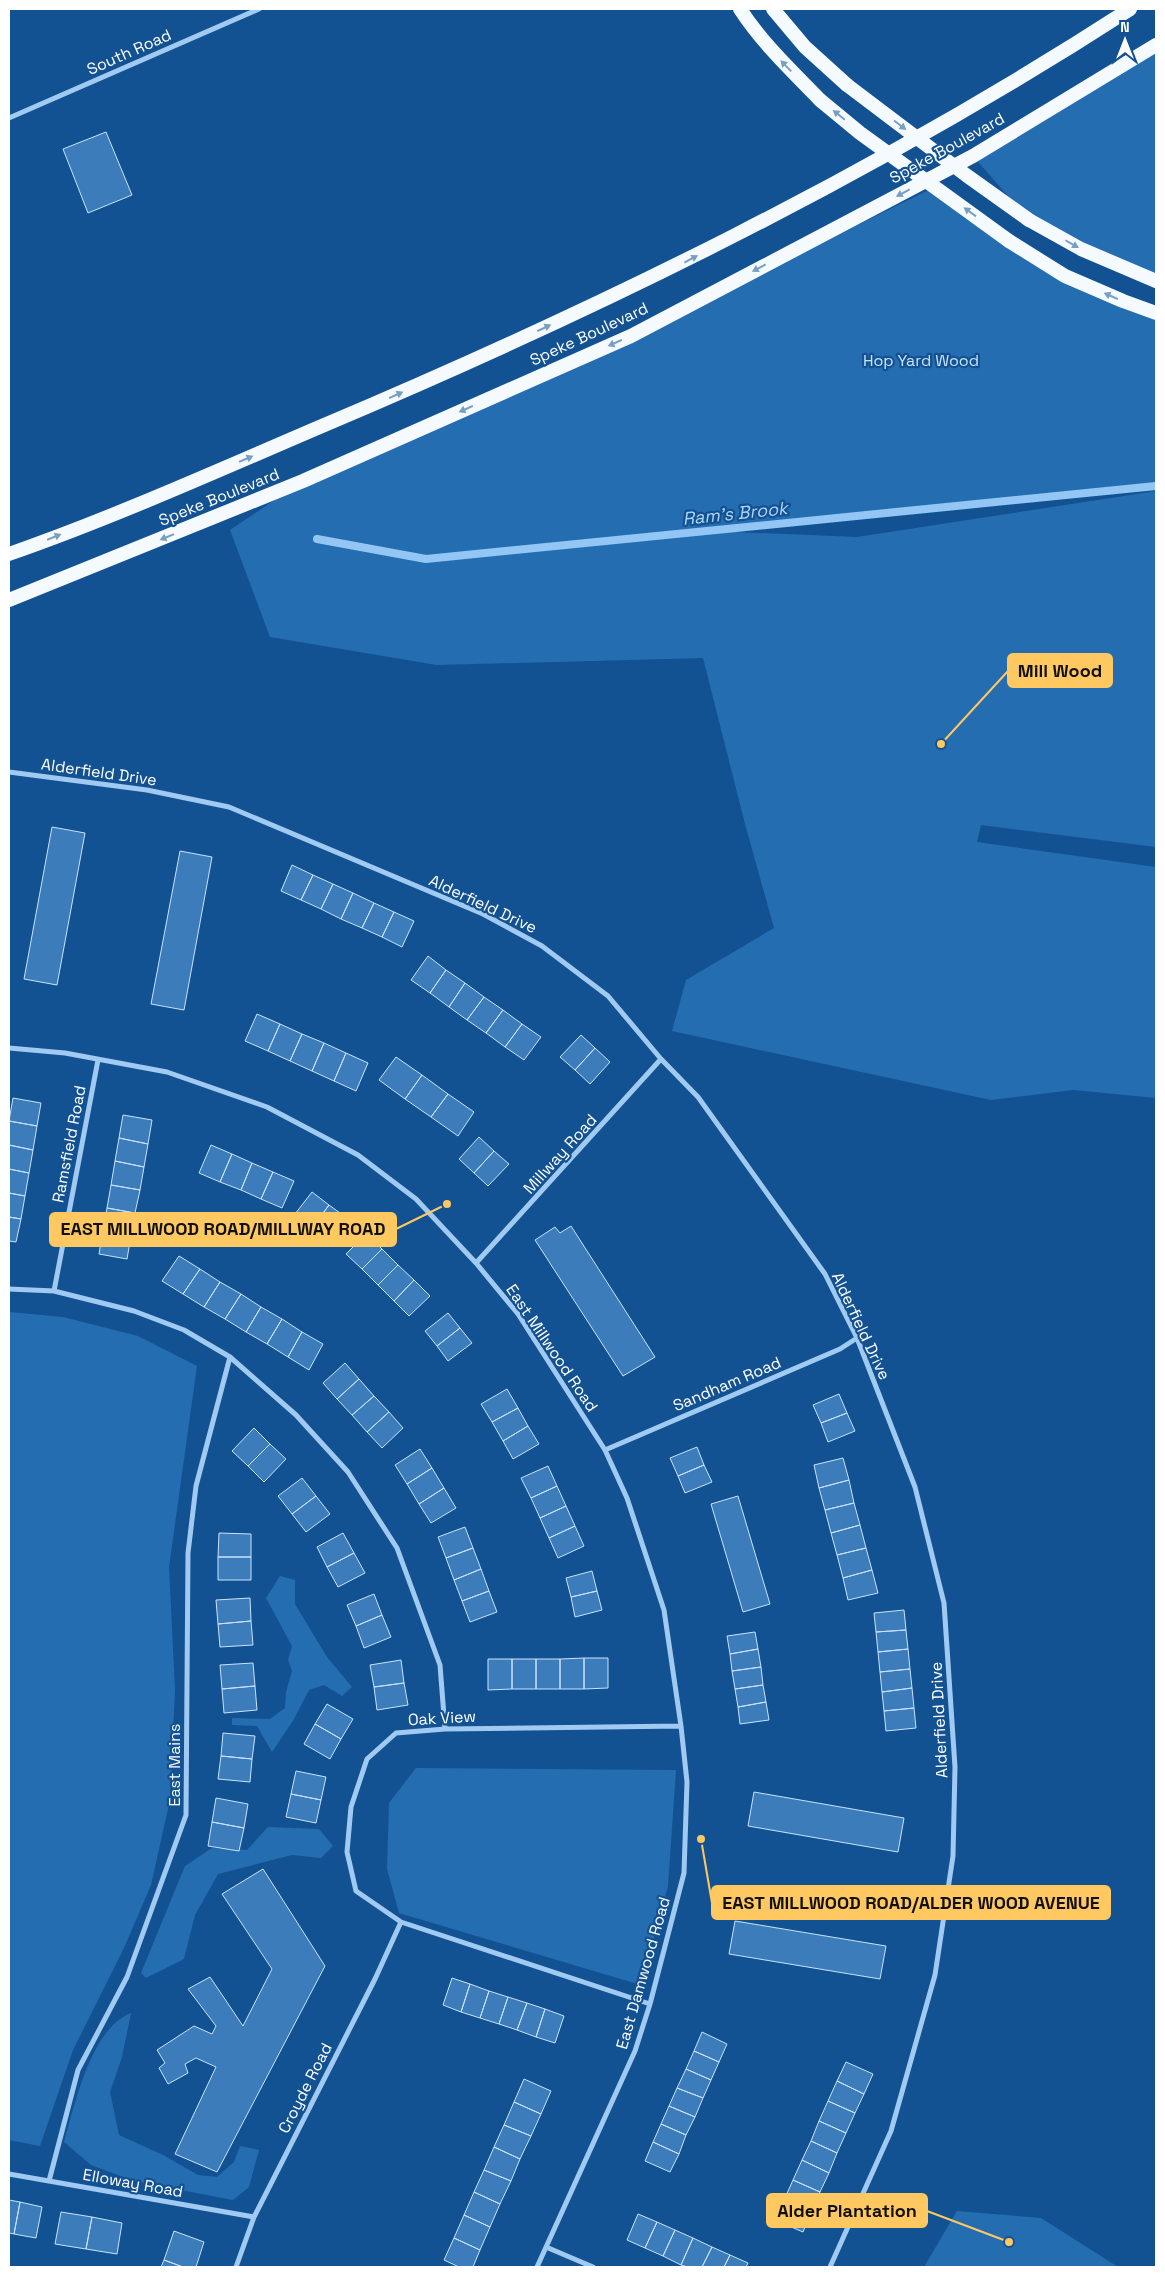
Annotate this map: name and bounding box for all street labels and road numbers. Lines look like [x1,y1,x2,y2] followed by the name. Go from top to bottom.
[84,24,174,80] street label: South Road
[886,108,1008,188] street label: Speke Boulevard
[526,297,652,371] street label: Speke Boulevard
[156,463,282,531] street label: Speke Boulevard
[40,753,158,791] street label: Alderfield Drive
[426,870,540,938] street label: Alderfield Drive
[47,1084,91,1204] street label: Ramsfield Road
[519,1110,601,1198] street label: Millway Road
[827,1269,895,1383] street label: Alderfield Drive
[501,1280,603,1416] street label: East Millwood Road
[670,1352,784,1416] street label: Sandham Road
[925,1661,953,1779] street label: Alderfield Drive
[407,1706,477,1730] street label: Oak View
[164,1723,185,1807] street label: East Mains
[611,1894,675,2052] street label: East Damwood Road
[273,2039,337,2137] street label: Croyde Road
[81,2164,185,2202] street label: Elloway Road

